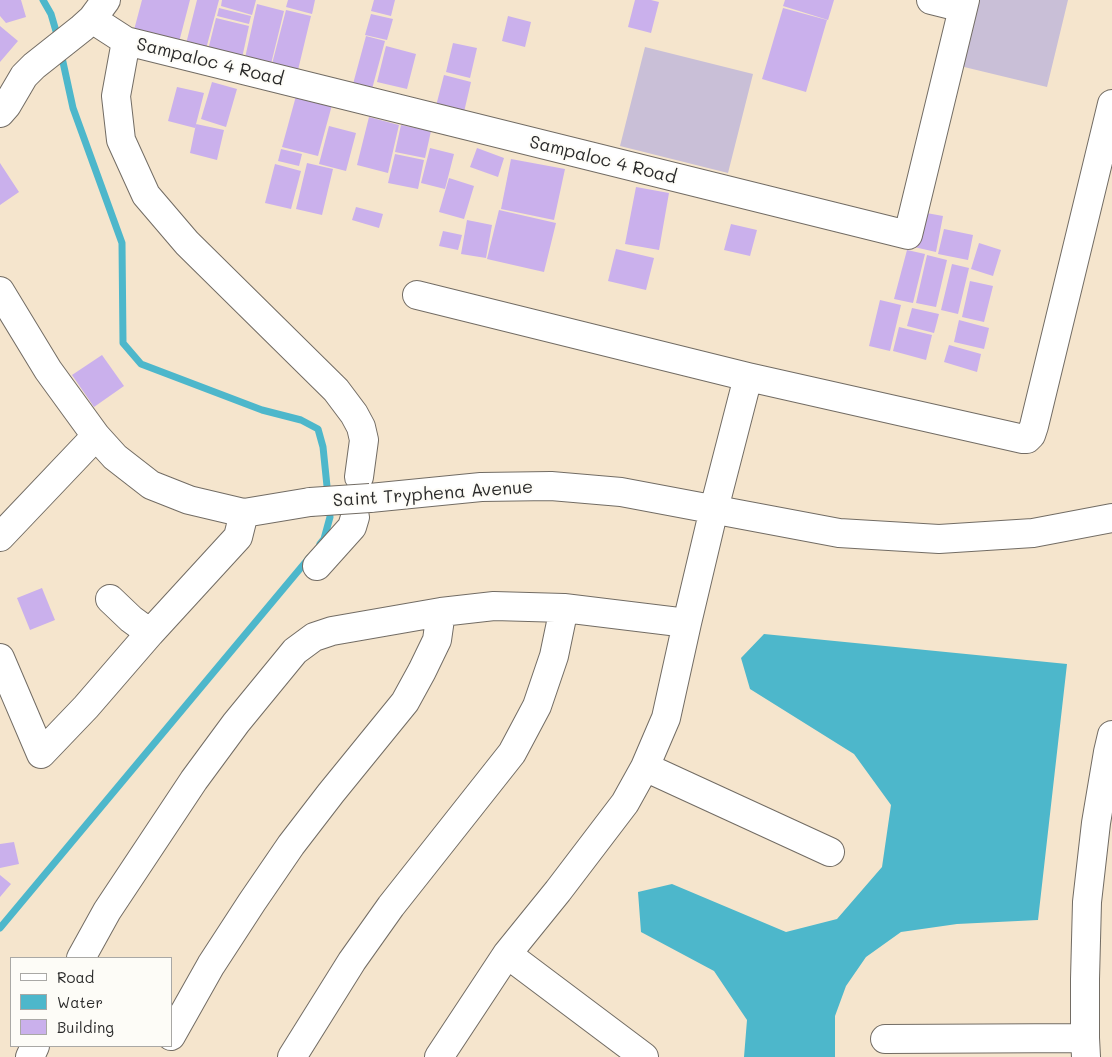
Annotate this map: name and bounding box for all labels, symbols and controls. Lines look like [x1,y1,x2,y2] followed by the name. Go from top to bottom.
[134,33,286,91] street label: Sampaloc 4 Road
[527,131,679,189] street label: Sampaloc 4 Road
[332,476,534,512] street label: Saint Tryphena Avenue
[10,957,172,1047] legend
[57,967,94,987] text: Road
[57,992,103,1012] text: Water
[57,1017,114,1037] text: Building

